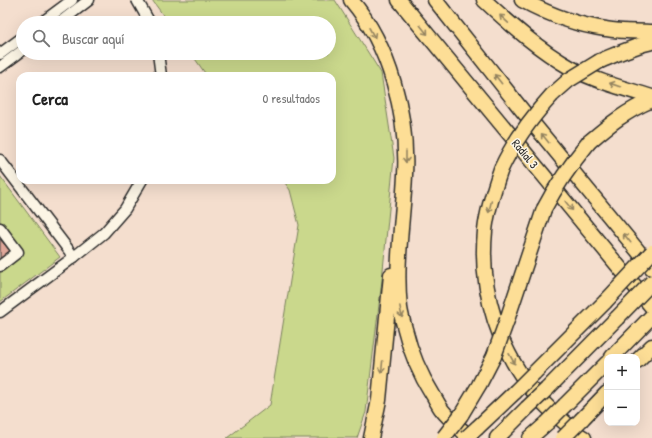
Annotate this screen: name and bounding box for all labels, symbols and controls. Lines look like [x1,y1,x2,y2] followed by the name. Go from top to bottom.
[499,14,509,24] one-way arrow
[16,16,336,60] search box
[420,24,428,35] one-way arrow
[30,27,52,49] icon: search
[369,27,376,39] one-way arrow
[62,28,125,49] text: Buscar aquí
[493,74,502,85] one-way arrow
[609,81,621,89] one-way arrow
[32,87,68,110] text: Cerca
[262,89,320,107] text: 0 resultados
[540,132,549,143] one-way arrow
[508,135,543,172] street label: Radial 3
[402,150,410,163] one-way arrow
[485,200,493,213] one-way arrow
[564,201,573,212] one-way arrow
[623,233,632,244] one-way arrow
[397,305,405,318] one-way arrow
[509,353,516,365] one-way arrow
[604,354,640,426] map controls
[604,354,640,390] button: +
[379,360,386,373] one-way arrow
[604,390,640,426] button: −

